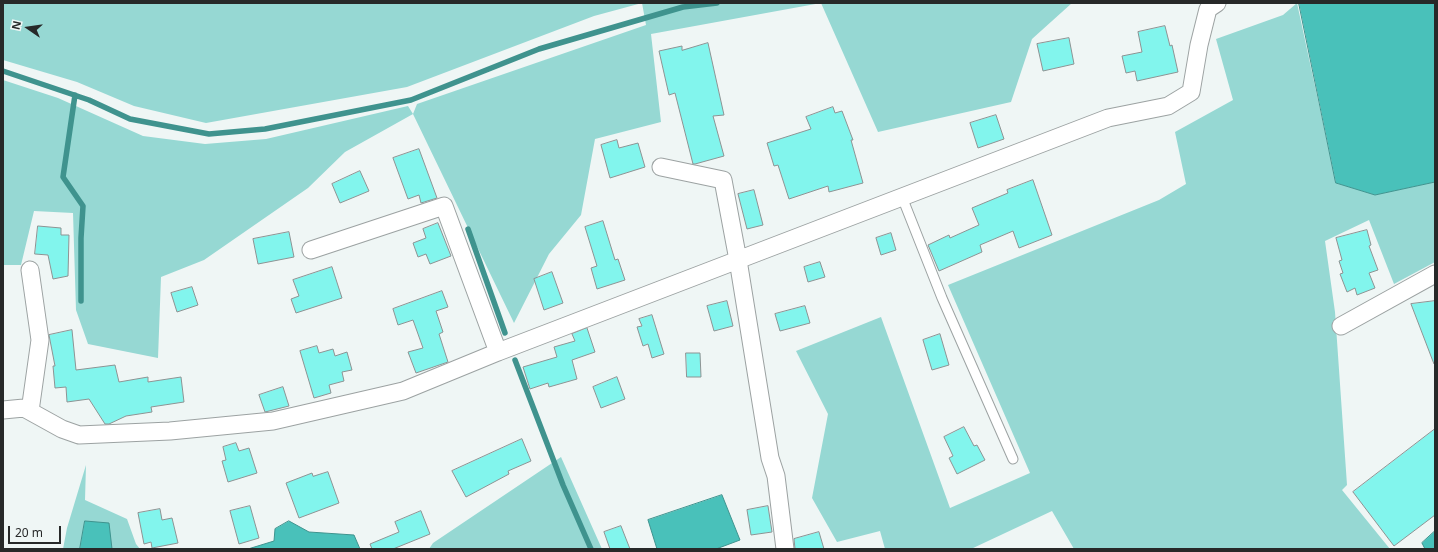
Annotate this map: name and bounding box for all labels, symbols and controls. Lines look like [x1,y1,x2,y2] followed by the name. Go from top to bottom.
[8,8,48,48] north arrow
[8,19,24,31] text: N
[10,518,63,544] scale bar
[15,524,43,541] text: 20 m

